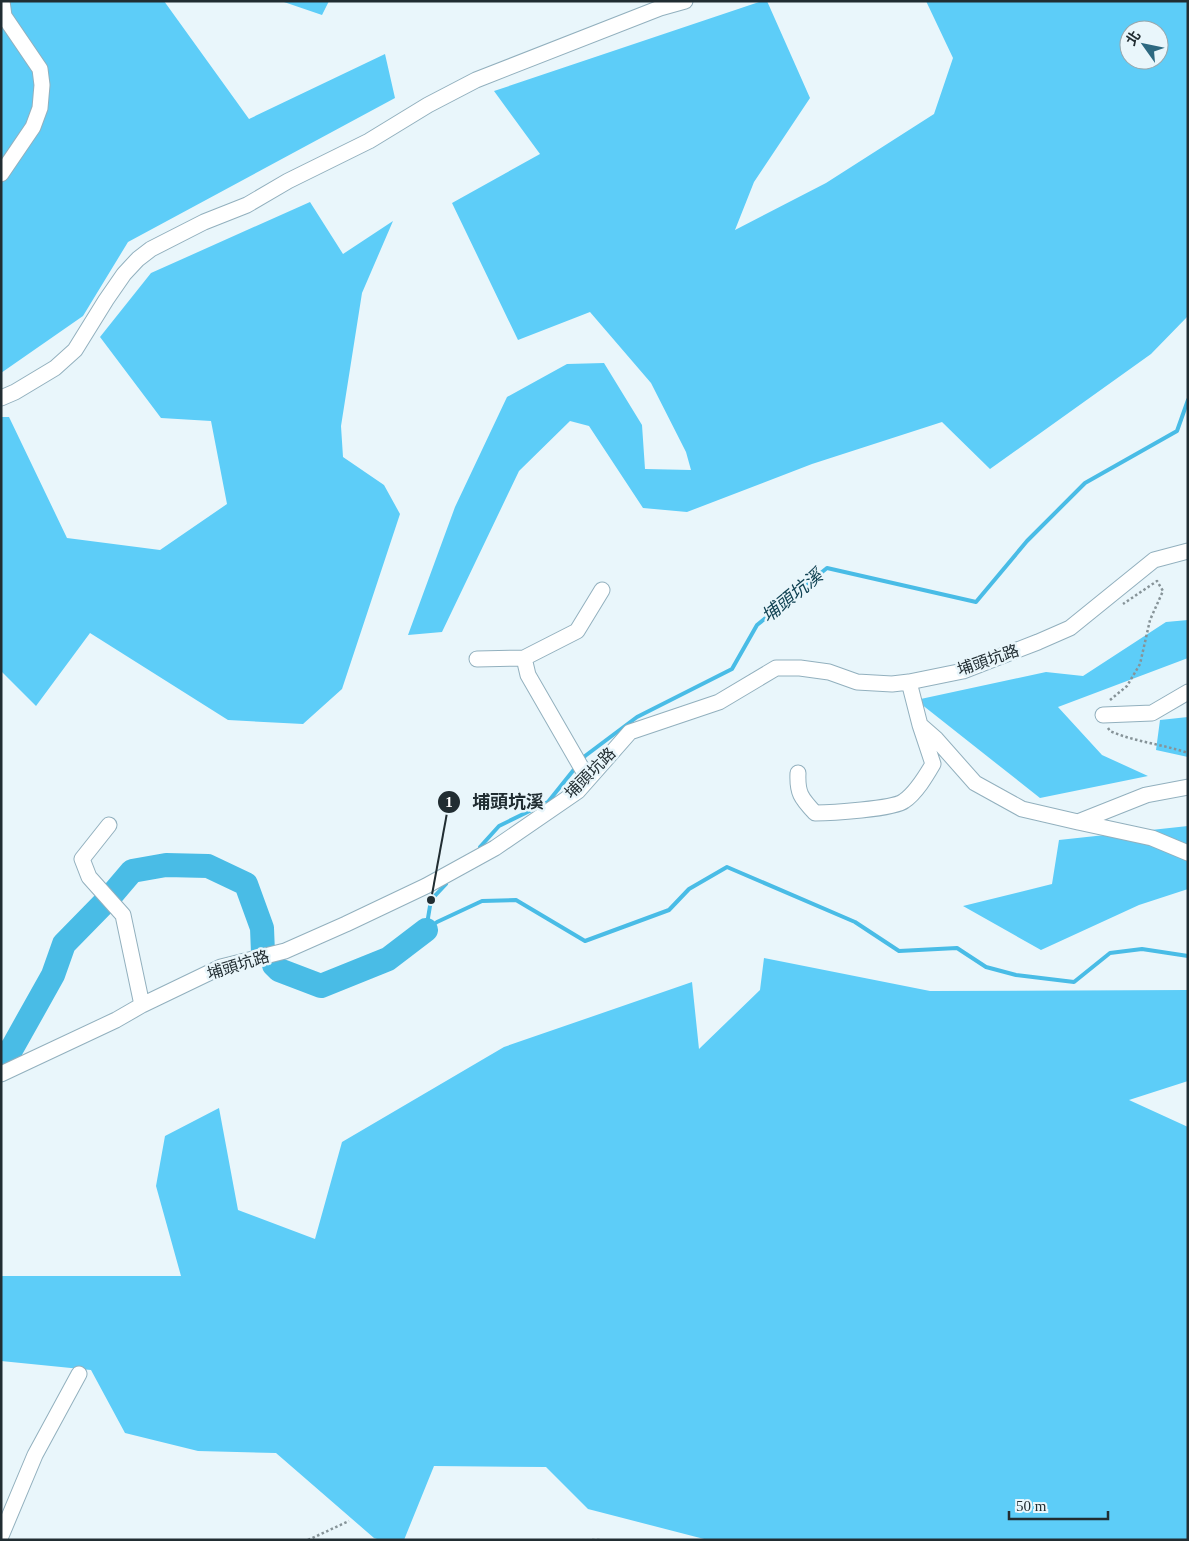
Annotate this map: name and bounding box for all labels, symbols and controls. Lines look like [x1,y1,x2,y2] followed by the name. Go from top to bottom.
[1119,20,1169,70] north arrow
[1123,28,1144,48] text: 北
[758,564,829,626] water label: 埔頭坑溪
[955,642,1021,678] street label: 埔頭坑路
[561,744,619,802] street label: 埔頭坑路
[437,785,554,818] callout: 埔頭坑溪
[472,792,544,812] text: 埔頭坑溪
[445,794,453,810] text: 1
[205,948,271,982] street label: 埔頭坑路
[1009,1488,1108,1520] scale bar
[1016,1498,1047,1514] text: 50 m

